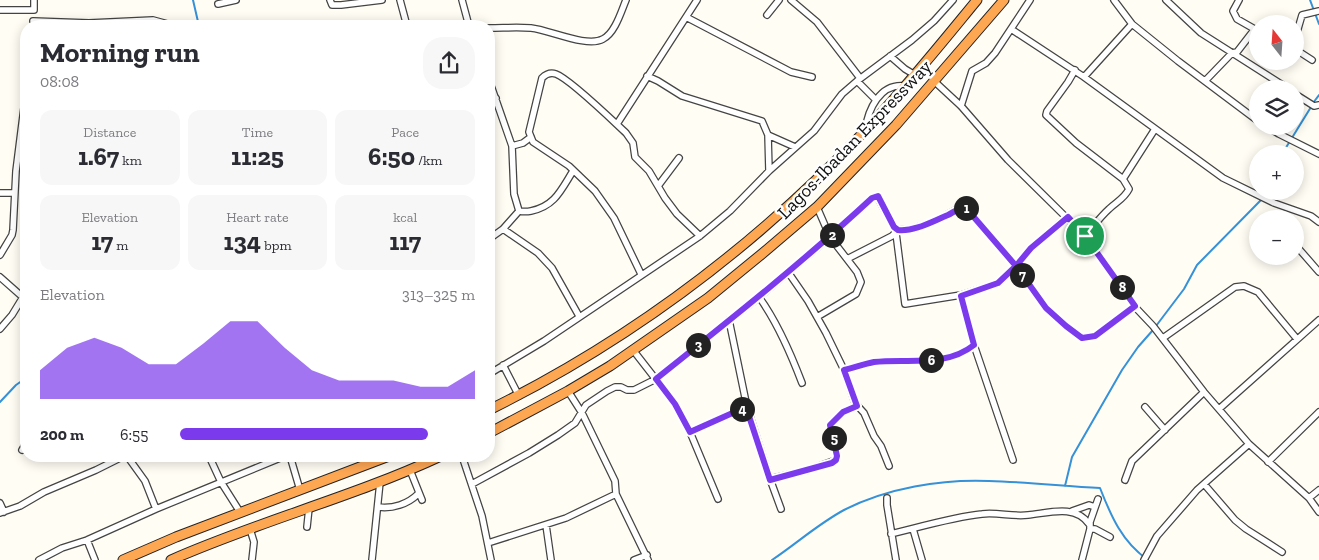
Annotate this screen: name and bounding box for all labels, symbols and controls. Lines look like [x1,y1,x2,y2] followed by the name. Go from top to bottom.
[1249,15,1304,70] north arrow
[1249,15,1304,265] map controls
[40,36,200,69] text: Morning run
[423,37,475,89] button: share
[772,55,937,224] street label: Lagos-Ibadan Expressway
[40,72,79,91] text: 08:08
[1249,80,1304,135] button: layers
[83,124,136,141] text: Distance
[242,124,273,141] text: Time
[391,124,419,141] text: Pace
[78,141,119,171] text: 1.67
[231,141,284,171] text: 11:25
[368,141,415,171] text: 6:50
[1249,145,1304,200] button: +
[119,152,142,169] text: km
[415,152,442,169] text: /km
[954,196,978,220] pin: 1
[964,200,969,217] text: 1
[82,209,138,226] text: Elevation
[226,209,289,226] text: Heart rate
[393,209,417,226] text: kcal
[1249,210,1304,265] button: −
[1064,215,1106,257] pin
[820,222,844,248] pin: 2
[1071,222,1099,250] icon: arrive
[91,226,113,256] text: 17
[223,226,261,256] text: 134
[389,226,421,256] text: 117
[829,227,836,244] text: 2
[113,237,128,254] text: m
[261,237,292,254] text: bpm
[1010,262,1034,288] pin: 7
[1019,267,1026,284] text: 7
[1110,274,1134,300] pin: 8
[1119,279,1126,296] text: 8
[40,285,105,304] text: Elevation
[402,285,475,304] text: 313–325 m
[686,332,710,358] pin: 3
[695,337,702,354] text: 3
[918,348,944,372] pin: 6
[928,352,935,369] text: 6
[730,396,754,422] pin: 4
[739,401,746,418] text: 4
[40,425,84,444] text: 200 m
[120,425,148,444] text: 6:55
[822,426,846,450] pin: 5
[831,430,838,447] text: 5

